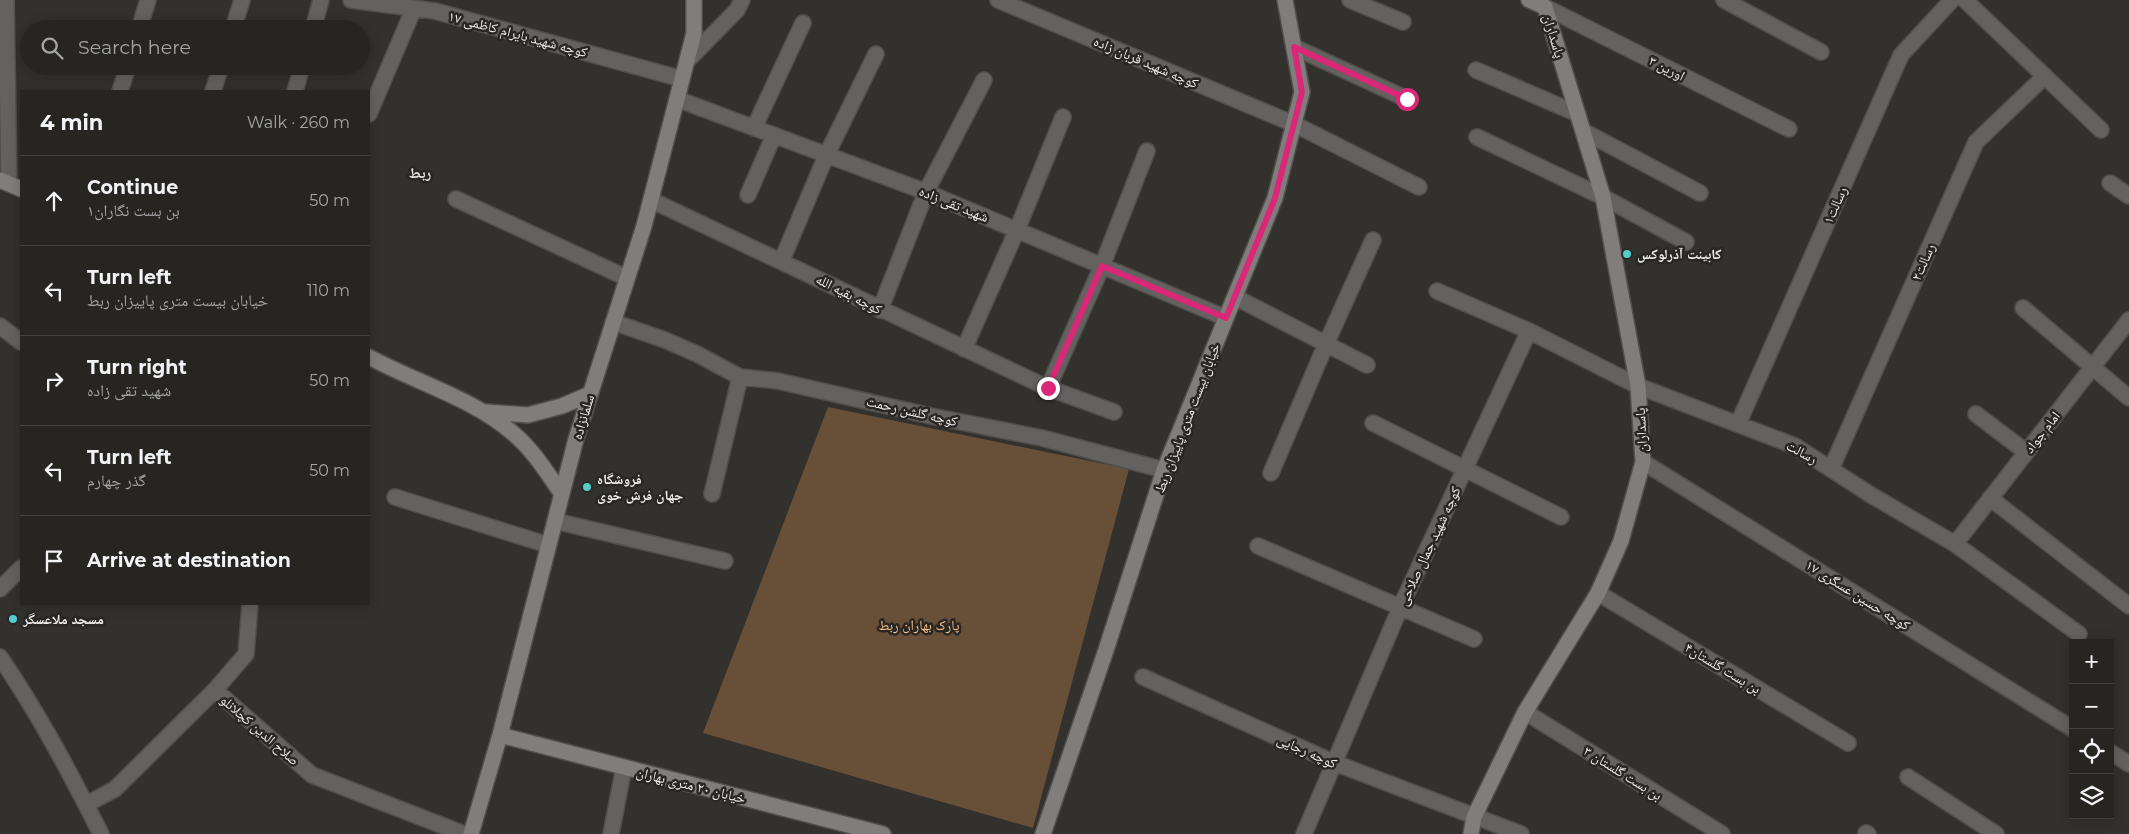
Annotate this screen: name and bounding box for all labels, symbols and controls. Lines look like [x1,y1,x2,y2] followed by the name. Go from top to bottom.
[446,7,590,62] street label: کوچه شهید بایرام کاظمی ۱۷
[1539,12,1569,60] street label: پاسداران
[20,20,370,75] search box
[1091,32,1201,92] street label: کوچه شهید قربان زاده
[38,34,66,62] icon: search
[78,36,191,59] text: Search here
[1646,51,1688,85] street label: اورین ۳
[1396,88,1419,111] route start
[40,110,103,135] text: 4 min
[247,113,350,132] text: Walk · 260 m
[409,163,432,182] district label: ربط
[87,176,178,199] text: Continue
[916,182,992,226] street label: شهید تقی زاده
[1819,184,1851,226] street label: رسالت۱
[40,187,68,215] icon: ahead
[309,191,350,210] text: 50 m
[87,201,180,220] text: بن بست نگاران۱
[1907,241,1939,283] street label: رسالت۲
[1637,245,1722,263] place label: کابینت آذرلوکس
[1621,248,1633,260] marker: کابینت آذرلوکس
[87,266,172,289] text: Turn left
[813,270,885,318] street label: کوچه بقیه الله
[40,277,68,305] icon: left
[307,281,350,300] text: 110 m
[87,291,268,310] text: خیابان بیست متری پاییزان ربط
[1150,341,1224,495] street label: خیابان بیست متری پاییزان ربط
[87,356,187,379] text: Turn right
[40,367,68,395] icon: right
[309,371,350,390] text: 50 m
[1037,377,1060,400] route end
[87,381,171,400] text: شهید تقی زاده
[568,392,598,442] street label: سلمانزاده
[865,392,960,430] street label: کوچه گلشن رحمت
[1631,407,1651,453] street label: پاسداران
[2020,407,2065,457] street label: امام جواد
[1783,436,1821,468] street label: رسالت
[87,446,172,469] text: Turn left
[40,457,68,485] icon: left
[309,461,350,480] text: 50 m
[597,470,683,504] place label: فروشگاه جهان فرش خوی
[87,471,146,490] text: گذر چهارم
[581,481,593,493] marker: فروشگاه جهان فرش خوی
[1393,483,1465,608] street label: کوچه شهید جمال صلاحی
[40,547,68,575] icon: arrive
[87,549,291,572] text: Arrive at destination
[1802,556,1914,634] street label: کوچه حسین عسگری ۱۷
[22,610,104,628] place label: مسجد ملاعسگر
[7,613,19,625] marker: مسجد ملاعسگر
[879,616,960,634] park label: پارک بهاران ربط
[1682,638,1764,698] street label: بن بست گلستان۴
[2069,639,2114,819] map controls
[2069,639,2114,684] button: +
[2069,684,2114,729] button: −
[216,691,303,770] street label: صلاح الدین کچلانلو
[2069,729,2114,774] button: locate
[1274,730,1340,772] street label: کوچه رجایی
[1580,742,1666,804] street label: بن بست گلستان ۳
[634,763,748,807] street label: خیابان ۲۰ متری بهاران
[2069,774,2114,819] button: layers

